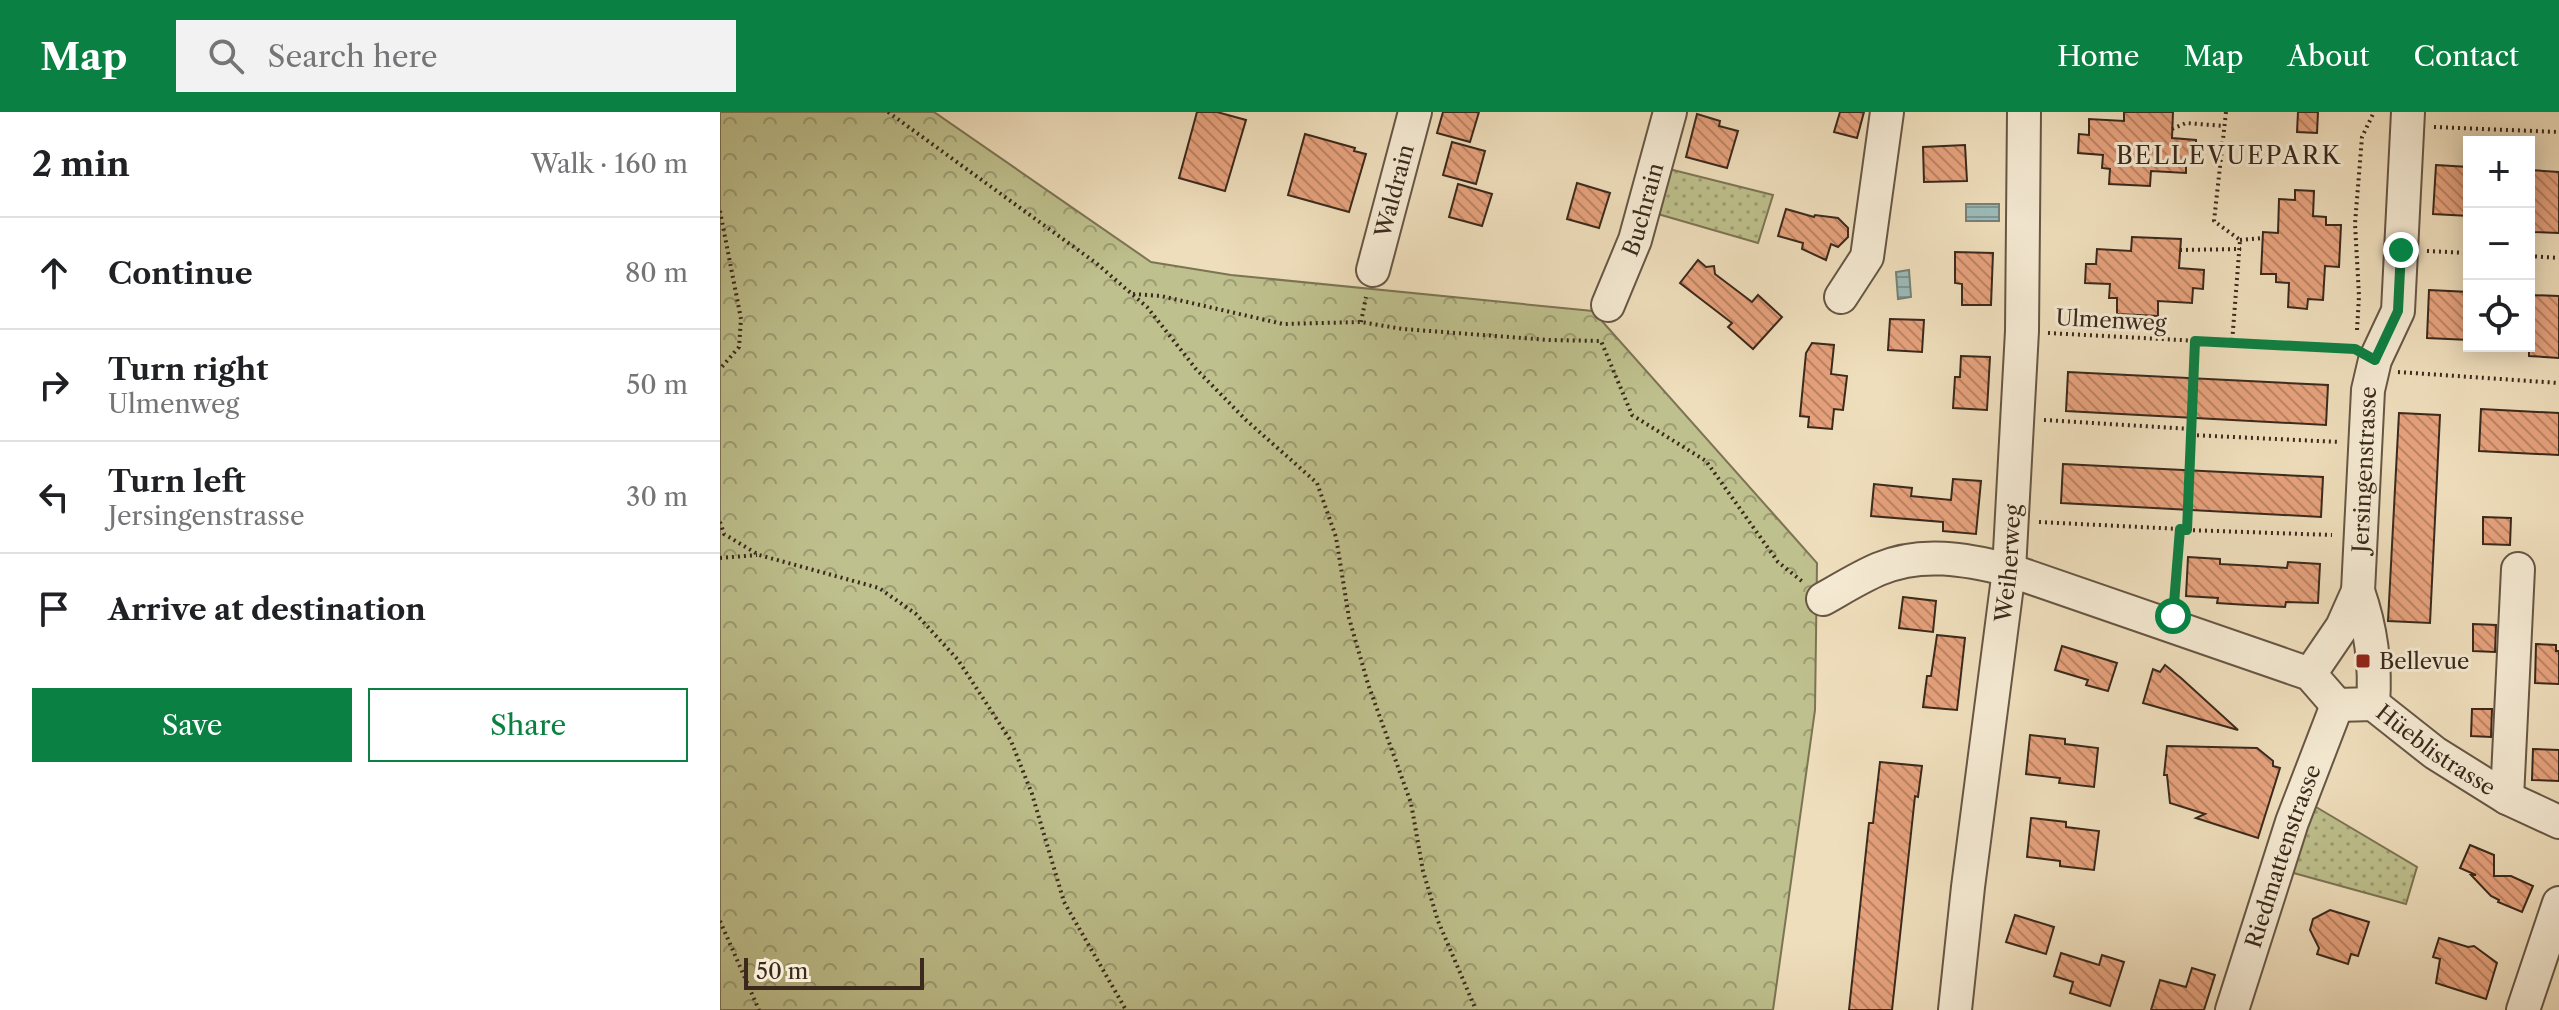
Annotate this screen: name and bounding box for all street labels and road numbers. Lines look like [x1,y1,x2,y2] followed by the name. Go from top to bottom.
[1369,141,1420,241] street label: Waldrain
[1617,160,1670,260] street label: Buchrain
[2055,304,2168,337] street label: Ulmenweg
[2347,386,2382,556] street label: Jersingenstrasse
[1989,503,2027,625] street label: Weiherweg
[2371,699,2500,801] street label: Hüeblistrasse
[2240,761,2327,951] street label: Riedmattenstrasse

